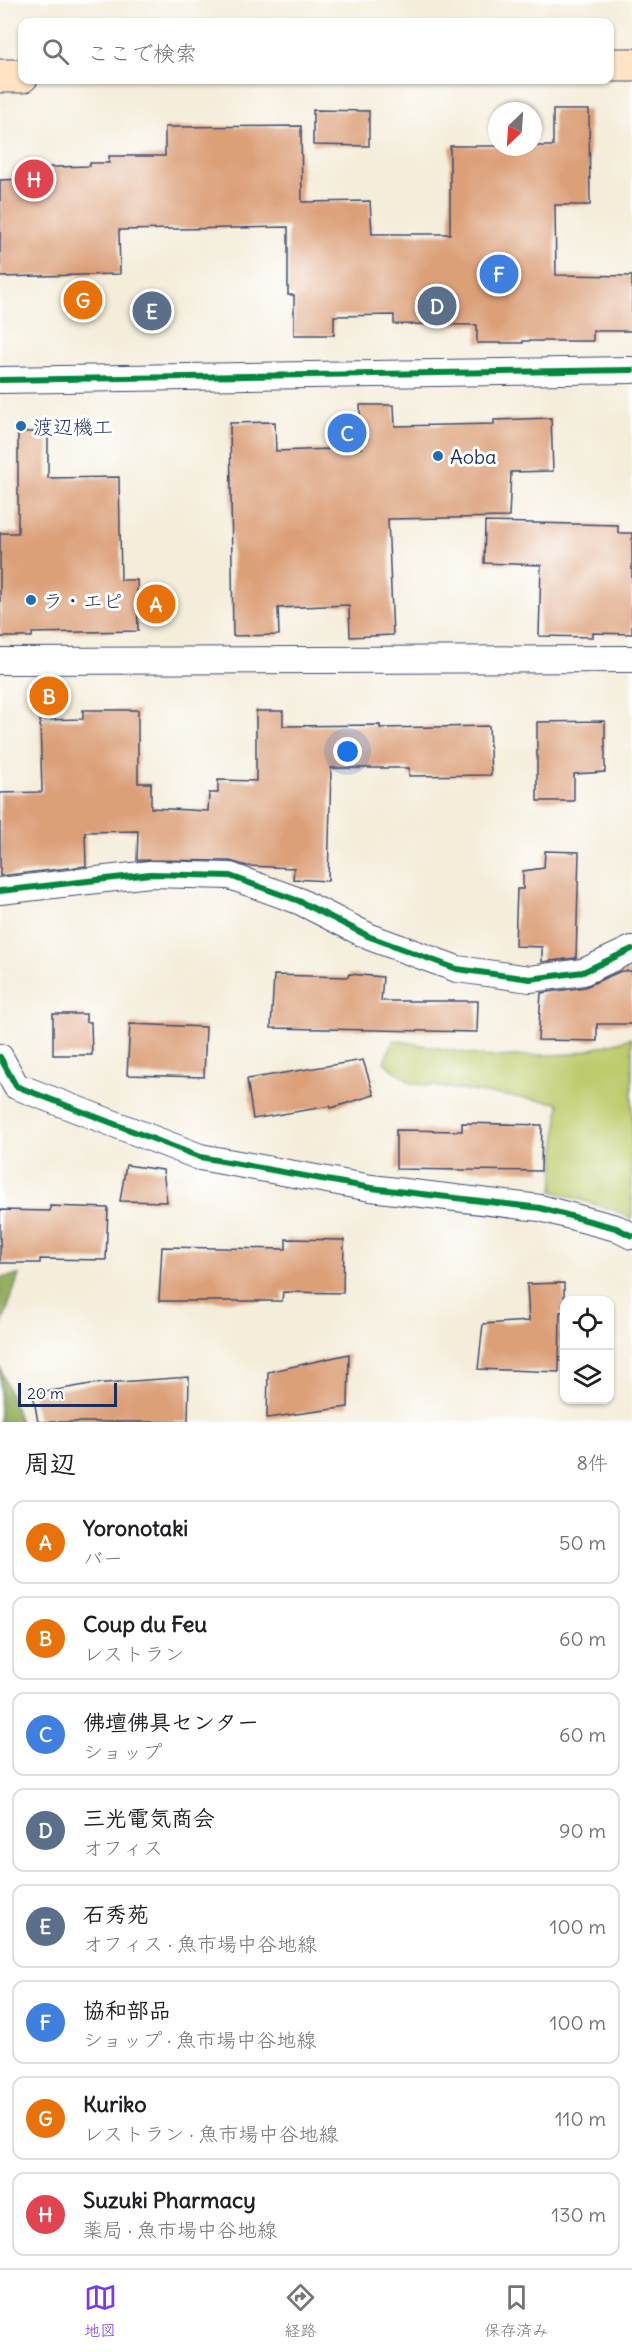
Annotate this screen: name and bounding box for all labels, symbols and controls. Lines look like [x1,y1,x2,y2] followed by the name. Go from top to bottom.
[18,18,614,84] search box
[39,35,72,68] icon: search
[87,39,197,67] text: ここで検索
[488,102,542,156] north arrow
[15,156,54,201] pin: H
[480,252,518,296] pin: F
[64,278,103,322] pin: G
[418,284,456,328] pin: D
[132,288,172,334] pin: E
[328,410,366,456] pin: C
[33,414,113,439] place label: 渡辺機工
[14,419,28,433] marker: 渡辺機工
[450,444,497,469] place label: Aoba
[431,449,445,463] marker: Aoba
[136,582,176,626] pin: A
[43,588,123,613] place label: ラ・エピ
[24,593,38,607] marker: ラ・エピ
[29,674,68,718] pin: B
[333,737,362,766] your location
[560,1296,614,1404] map controls
[560,1296,614,1350] button: locate
[560,1350,614,1404] button: layers
[18,1380,117,1408] scale bar
[27,1383,64,1403] text: 20 m
[24,1447,76,1480] text: 周辺
[576,1450,608,1475] text: 8件
[83,1514,188,1542] text: Yoronotaki
[39,1530,52,1555] text: A
[559,1530,606,1555] text: 50 m
[83,1545,123,1570] text: バー
[83,1610,207,1638] text: Coup du Feu
[39,1626,52,1651] text: B
[559,1626,606,1651] text: 60 m
[83,1641,185,1666] text: レストラン
[83,1708,259,1736] text: 佛壇佛具センター
[39,1722,52,1747] text: C
[559,1722,606,1747] text: 60 m
[83,1739,162,1764] text: ショップ
[83,1804,215,1832] text: 三光電気商会
[38,1818,53,1843] text: D
[559,1818,606,1843] text: 90 m
[83,1835,163,1860] text: オフィス
[83,1900,149,1928] text: 石秀苑
[40,1914,51,1939] text: E
[549,1914,606,1939] text: 100 m
[83,1931,317,1956] text: オフィス · 魚市場中谷地線
[83,1996,171,2024] text: 協和部品
[40,2010,51,2035] text: F
[549,2010,606,2035] text: 100 m
[83,2027,316,2052] text: ショップ · 魚市場中谷地線
[83,2090,147,2118] text: Kuriko
[38,2106,53,2131] text: G
[555,2106,606,2131] text: 110 m
[83,2121,339,2146] text: レストラン · 魚市場中谷地線
[83,2186,256,2214] text: Suzuki Pharmacy
[38,2202,53,2227] text: H
[551,2202,606,2227] text: 130 m
[83,2217,277,2242] text: 薬局 · 魚市場中谷地線
[84,2281,117,2341] tab: 地図
[284,2281,317,2341] tab: 経路
[484,2281,548,2341] tab: 保存済み

